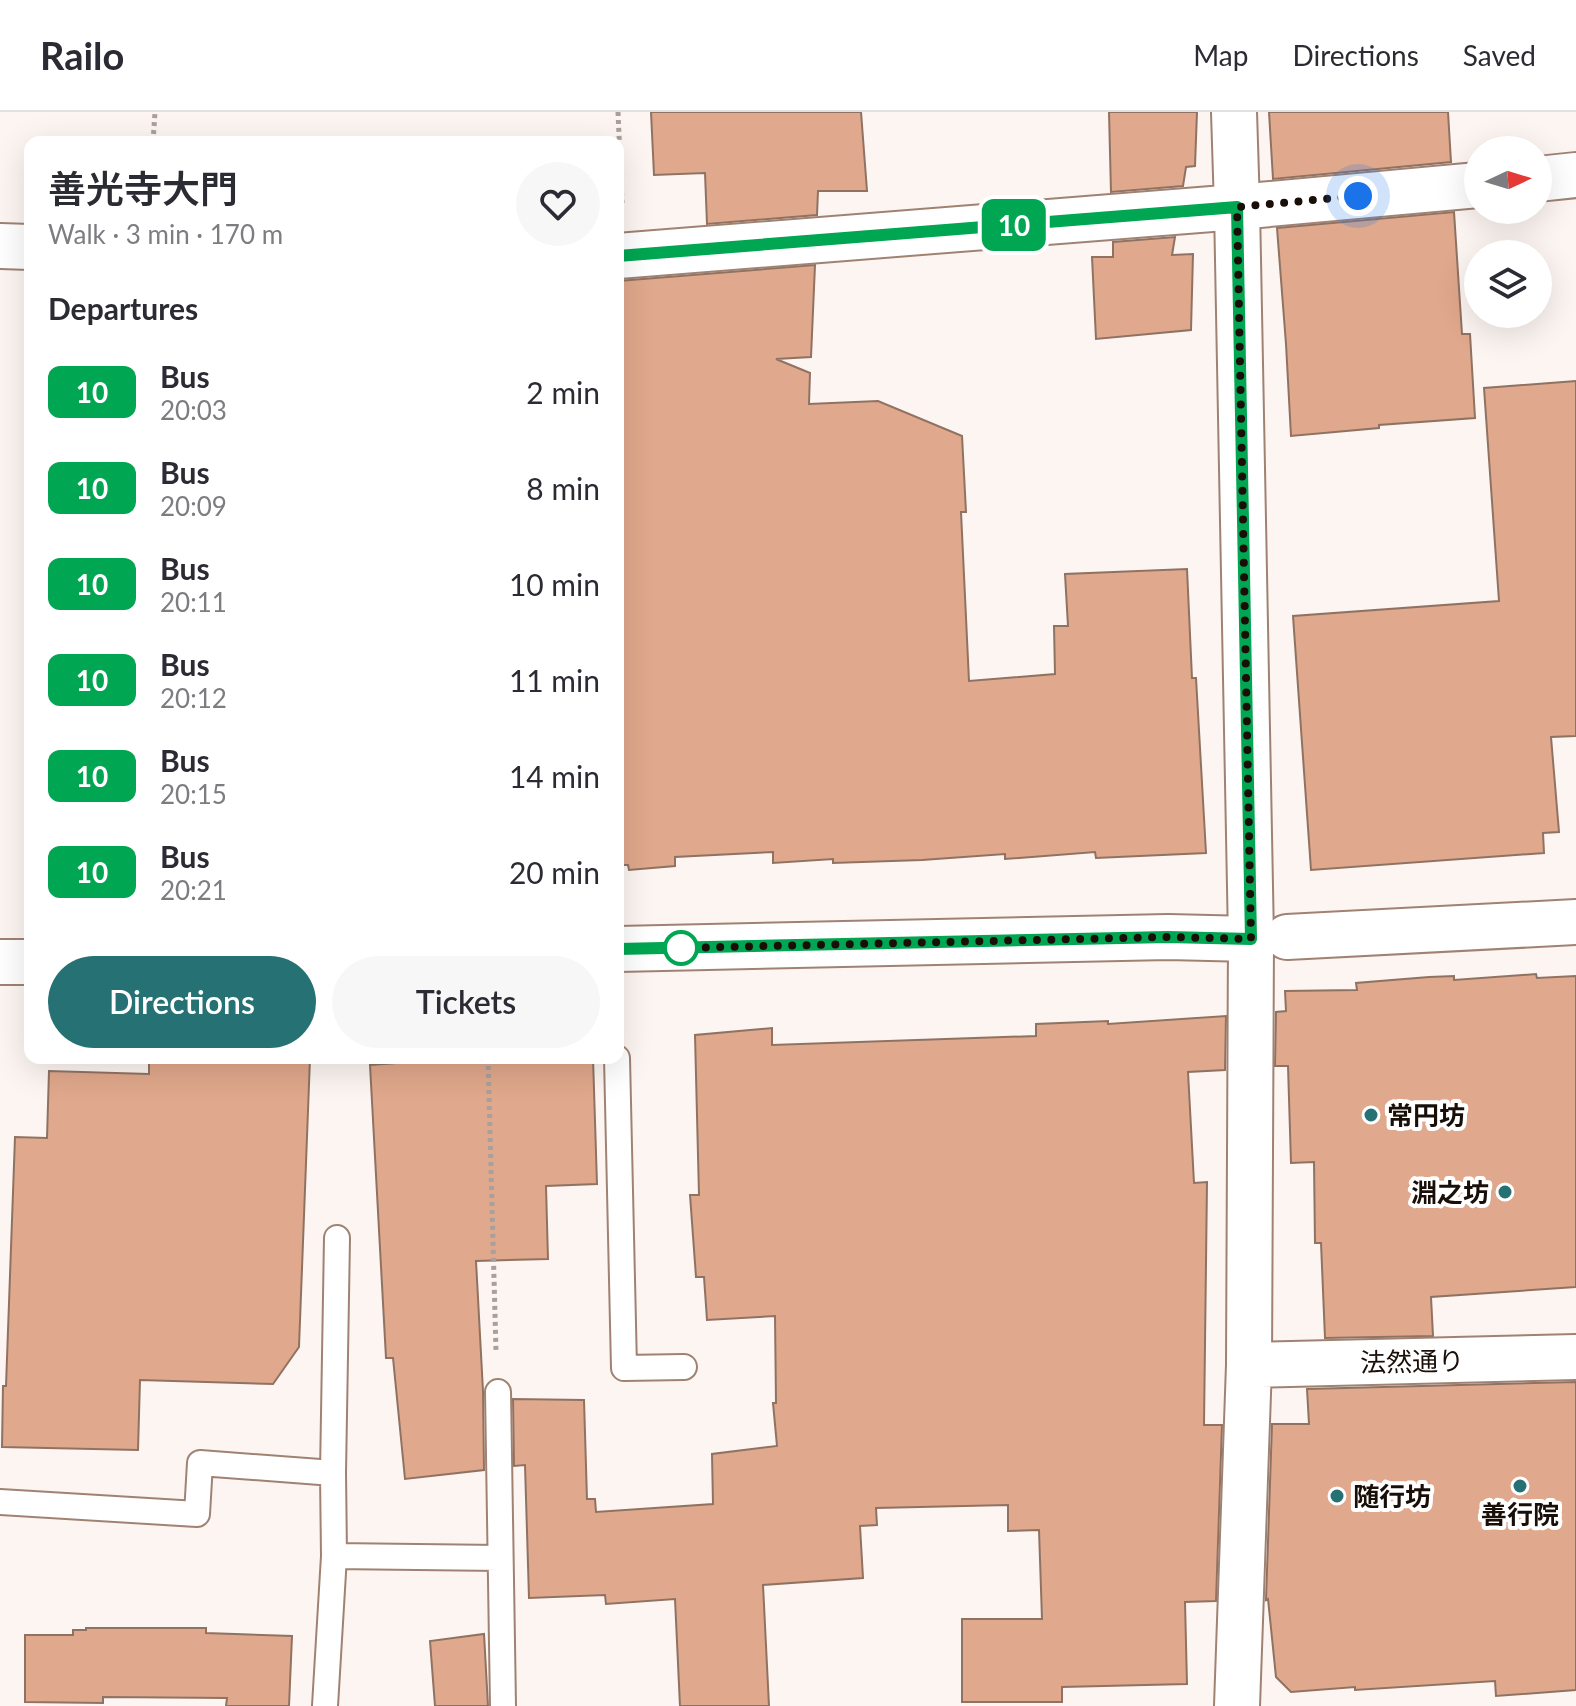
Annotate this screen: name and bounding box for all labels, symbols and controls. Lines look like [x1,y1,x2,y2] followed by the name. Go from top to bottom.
[40,32,124,78] text: Railo
[1193,38,1248,72] text: Map
[1292,38,1419,72] text: Directions
[1463,38,1536,72] text: Saved
[1464,136,1552,224] north arrow
[1464,136,1552,328] map controls
[516,162,600,246] button: heart
[48,165,238,211] text: 善光寺大門
[1338,176,1378,216] your location
[978,199,1050,251] line badge: 10
[998,208,1030,242] text: 10
[48,218,283,250] text: Walk · 3 min · 170 m
[1464,240,1552,328] button: layers
[48,290,198,326] text: Departures
[160,358,210,394] text: Bus
[526,374,600,410] text: 2 min
[76,375,108,409] text: 10
[160,394,227,426] text: 20:03
[160,454,210,490] text: Bus
[526,470,600,506] text: 8 min
[76,471,108,505] text: 10
[160,490,227,522] text: 20:09
[160,550,210,586] text: Bus
[509,566,600,602] text: 10 min
[76,567,108,601] text: 10
[160,586,227,618] text: 20:11
[160,646,210,682] text: Bus
[509,662,600,698] text: 11 min
[76,663,108,697] text: 10
[160,682,227,714] text: 20:12
[160,742,210,778] text: Bus
[509,758,600,794] text: 14 min
[76,759,108,793] text: 10
[160,778,227,810] text: 20:15
[160,838,210,874] text: Bus
[509,854,600,890] text: 20 min
[76,855,108,889] text: 10
[160,874,227,906] text: 20:21
[664,931,698,965] unlabelled marker
[48,956,316,1048] button: Directions
[332,956,600,1048] button: Tickets
[1387,1099,1465,1131] place label: 常円坊
[1362,1106,1380,1124] marker: 常円坊
[1411,1176,1489,1208] place label: 淵之坊
[1496,1183,1514,1201] marker: 淵之坊
[1360,1344,1464,1378] street label: 法然通り
[1511,1477,1529,1495] marker: 善行院
[1353,1480,1431,1512] place label: 随行坊
[1328,1487,1346,1505] marker: 随行坊
[1481,1498,1559,1530] place label: 善行院

